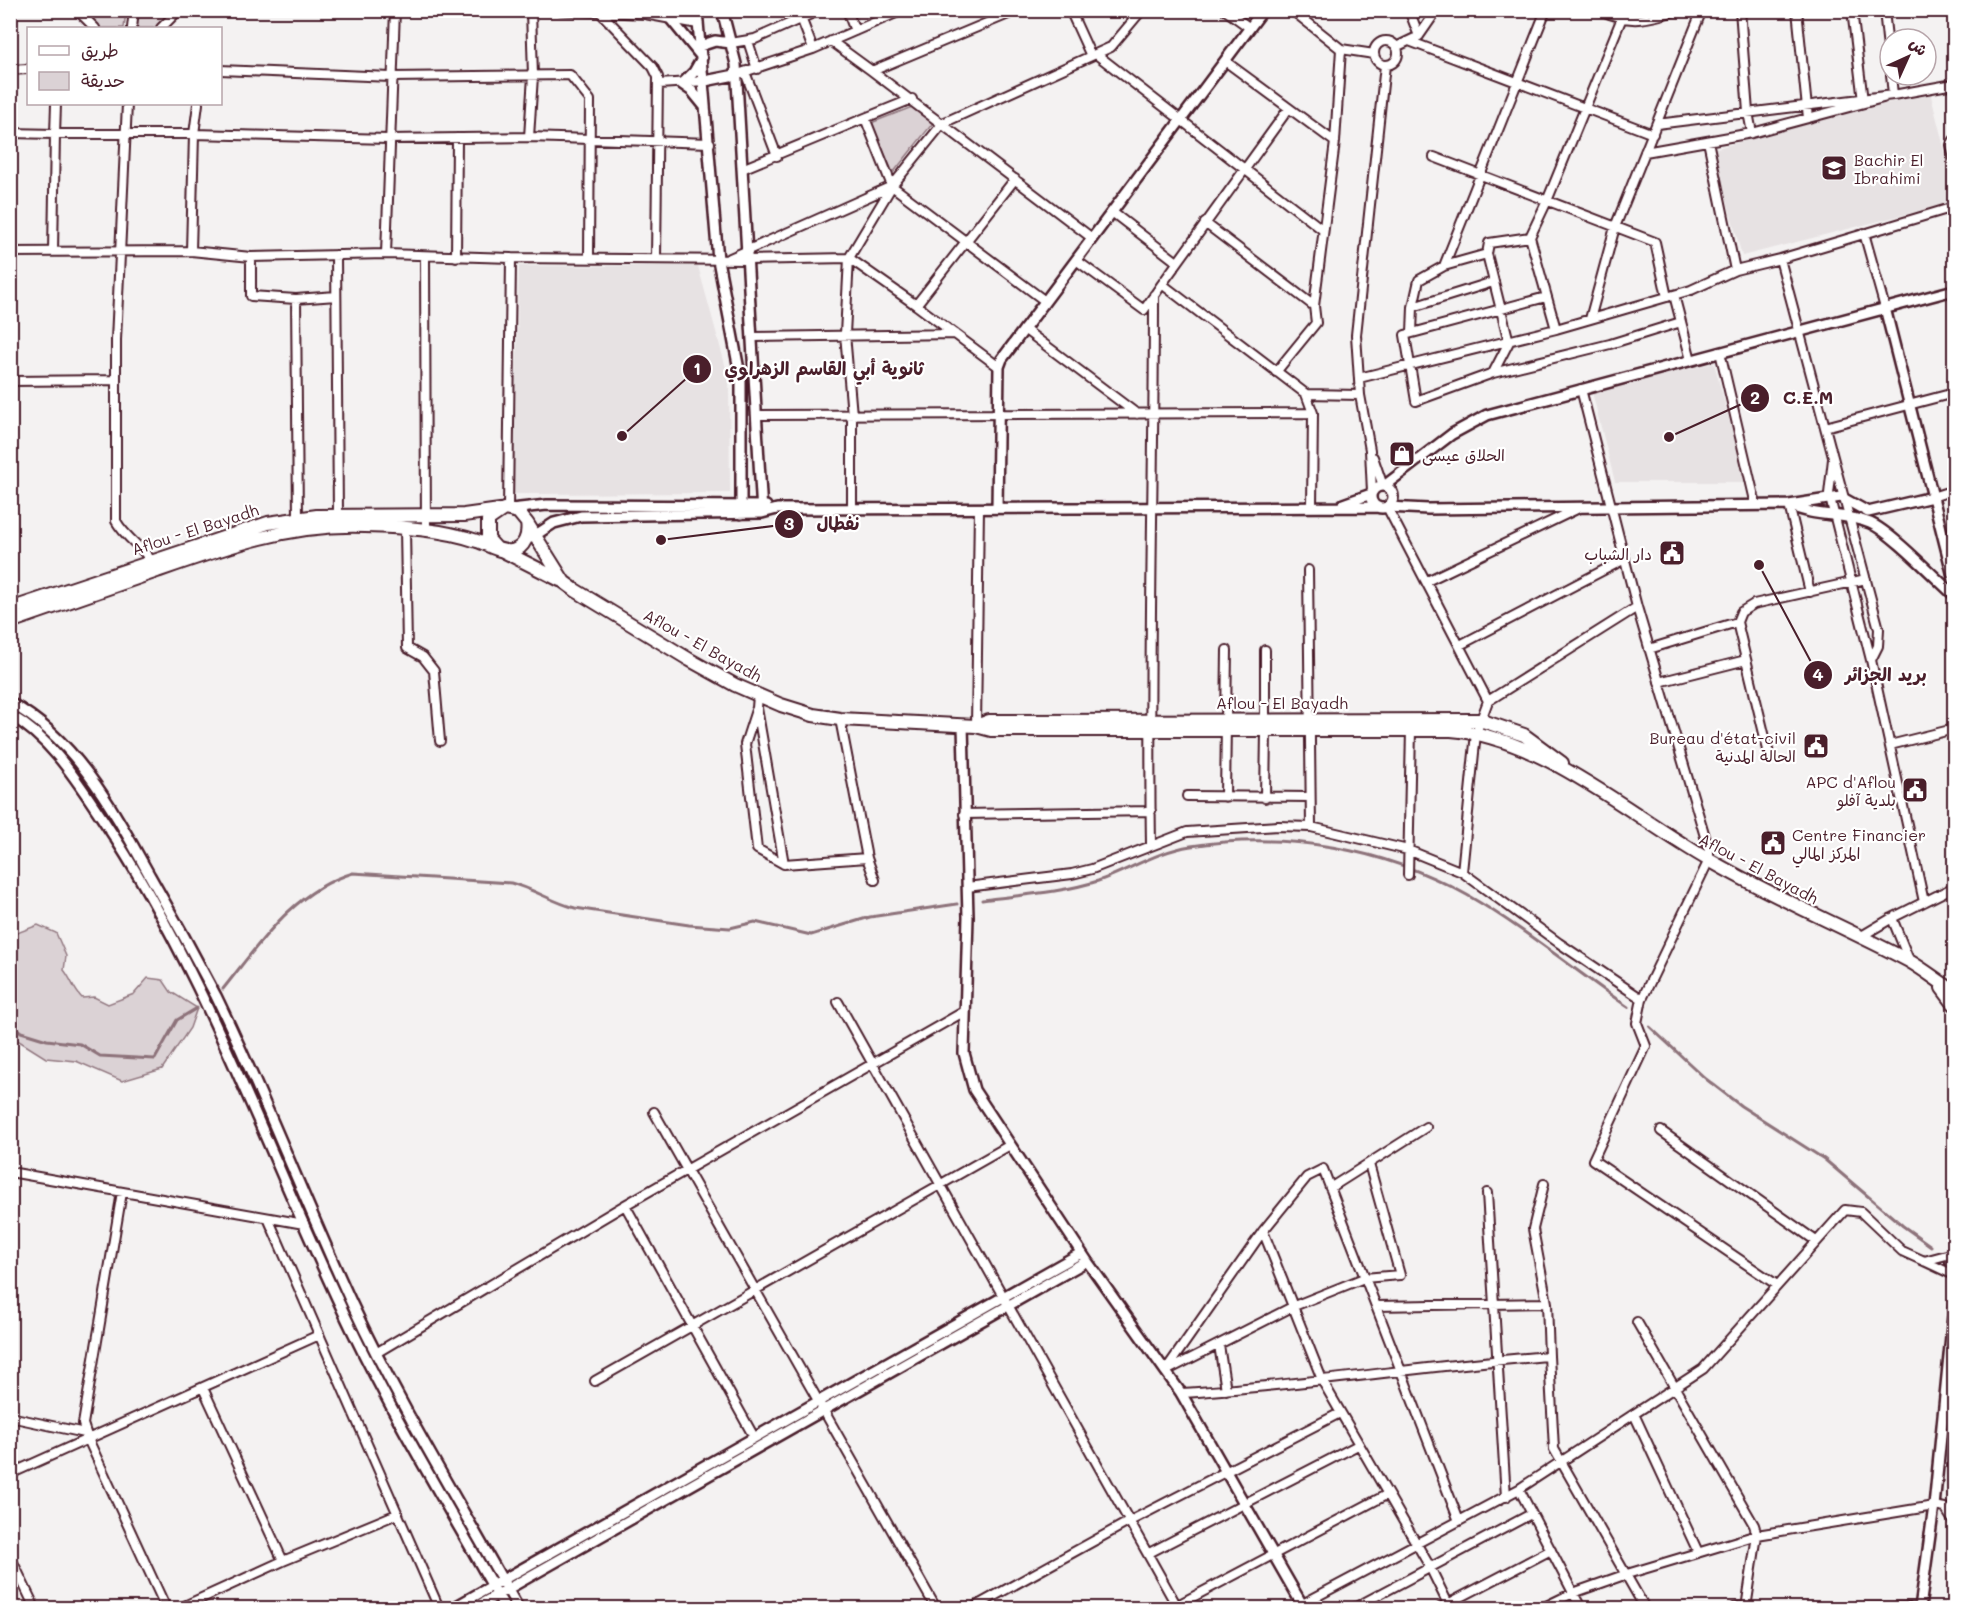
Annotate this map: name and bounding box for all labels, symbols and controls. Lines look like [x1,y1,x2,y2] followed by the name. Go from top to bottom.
[27,27,222,105] legend
[1878,27,1938,87] north arrow
[1905,32,1933,60] text: ش
[81,38,119,62] text: طريق
[81,68,125,92] text: حديقة
[1854,149,1924,188] place label: Bachir El Ibrahimi
[1819,153,1849,183] school or university icon: Bachir El Ibrahimi
[682,351,935,387] callout: ثانوية أبي القاسم الزهراوي
[693,356,701,380] text: 1
[725,356,925,385] text: ثانوية أبي القاسم الزهراوي
[1740,380,1845,416] callout: C.E.M
[1750,385,1760,409] text: 2
[1783,385,1833,409] text: C.E.M
[1387,439,1417,469] shop icon: الحلاق عيسى
[1422,444,1505,466] place label: الحلاق عيسى
[129,499,261,559] street label: Aflou - El Bayadh
[774,506,871,542] callout: نفطال
[784,511,795,535] text: 3
[817,511,860,535] text: نفطال
[1657,538,1687,568] public building icon: دار الشباب
[1584,543,1652,564] place label: دار الشباب
[640,604,766,686] street label: Aflou - El Bayadh
[1803,657,1938,693] callout: بريد الجزائر
[1812,662,1824,686] text: 4
[1843,662,1927,686] text: بريد الجزائر
[1216,692,1348,713] street label: Aflou - El Bayadh
[1649,727,1796,766] place label: Bureau d'état-civil الحالة المدنية
[1801,731,1831,761] public building icon: Bureau d'état-civil الحالة المدنية
[1805,771,1896,811] place label: APC d'Aflou بلدية آفلو
[1900,775,1930,805] public building icon: APC d'Aflou بلدية آفلو
[1792,824,1926,868] place label: Centre Financier المركز المالي
[1696,828,1822,908] street label: Aflou - El Bayadh
[1758,828,1788,858] public building icon: Centre Financier المركز المالي

